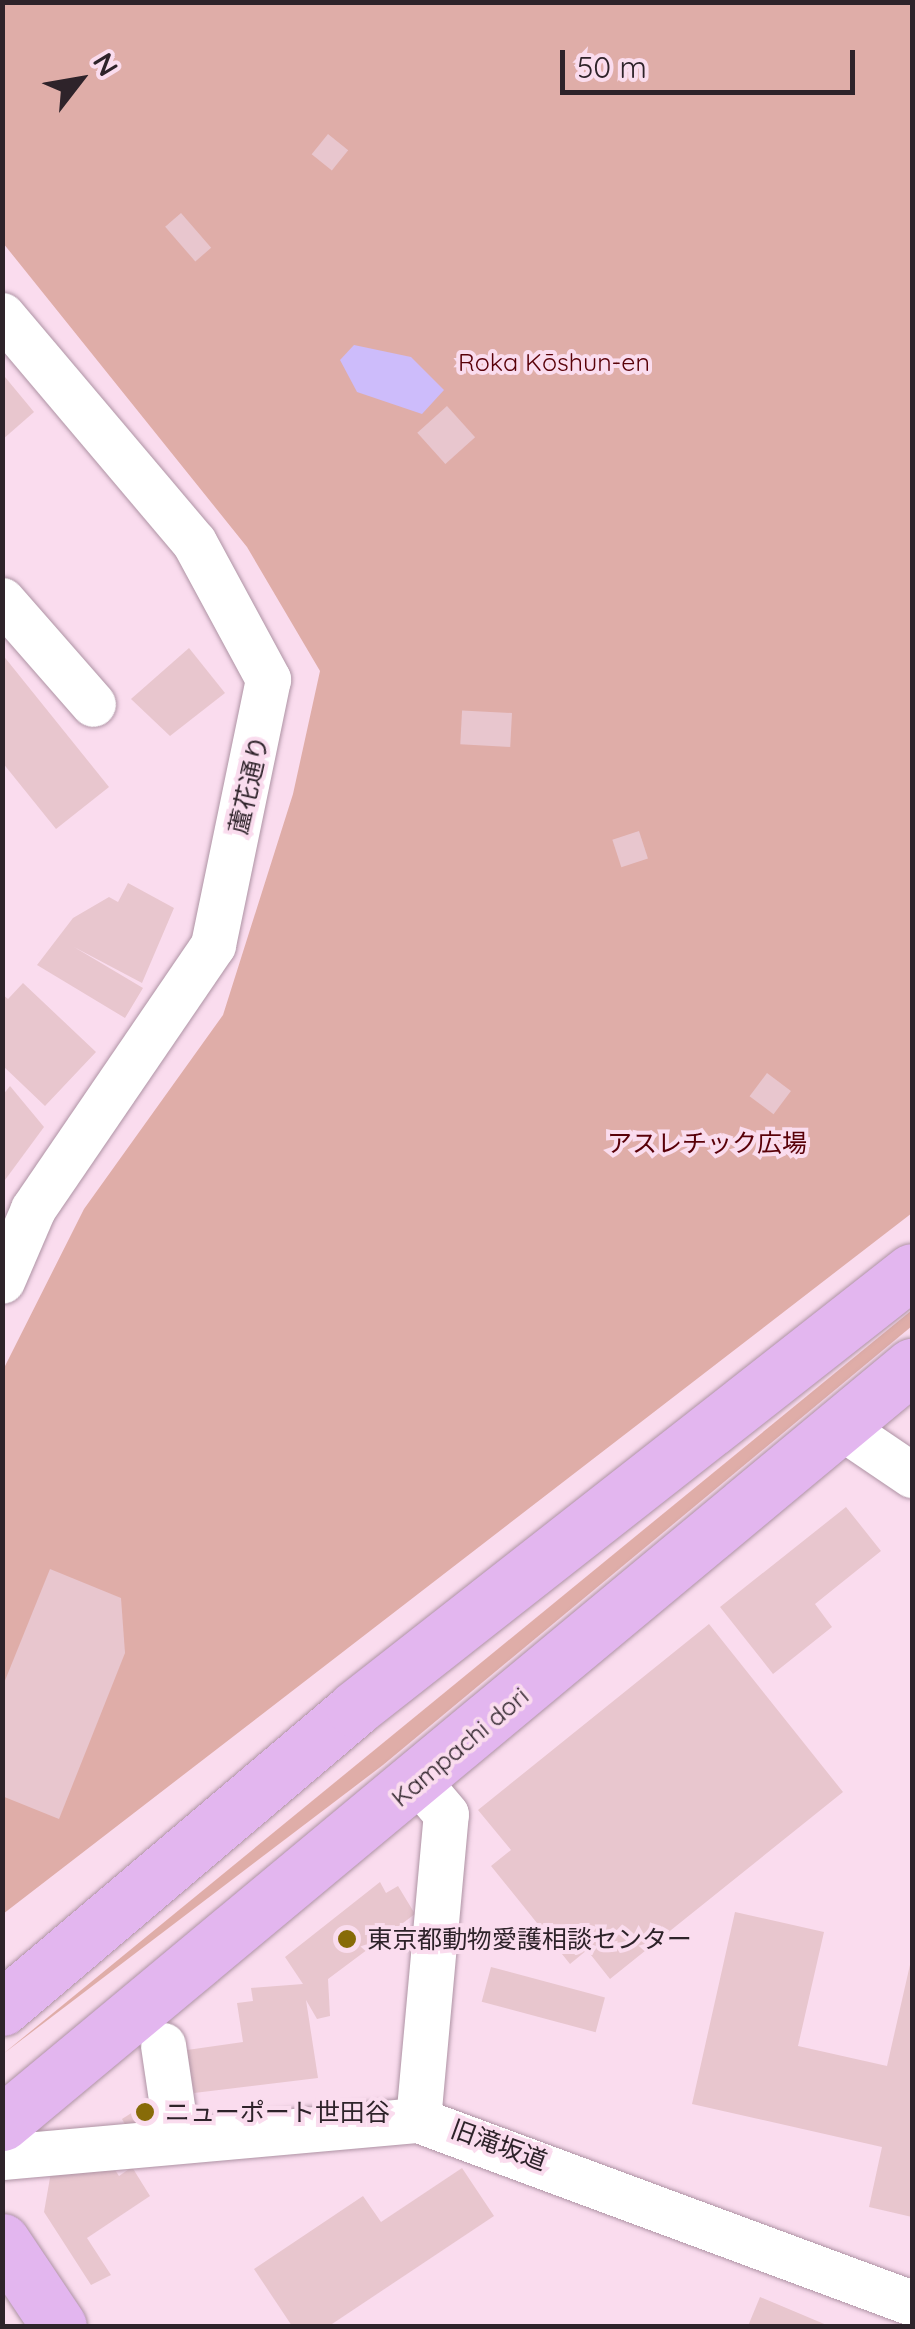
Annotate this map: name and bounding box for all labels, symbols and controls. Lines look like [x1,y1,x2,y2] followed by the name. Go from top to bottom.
[30,30,130,130] north arrow
[565,30,860,92] scale bar
[86,46,126,82] text: N
[577,48,647,86] text: 50 m
[458,347,650,377] park label: Roka Kōshun-en
[223,733,275,837] street label: 蘆花通り
[607,1128,807,1158] park label: アスレチック広場
[385,1681,535,1813] street label: Kampachi dori
[367,1924,692,1954] place label: 東京都動物愛護相談センター
[336,1928,358,1950] marker: 東京都動物愛護相談センター
[165,2097,390,2127] place label: ニューポート世田谷
[134,2101,156,2123] marker: ニューポート世田谷
[447,2114,551,2176] street label: 旧滝坂道

